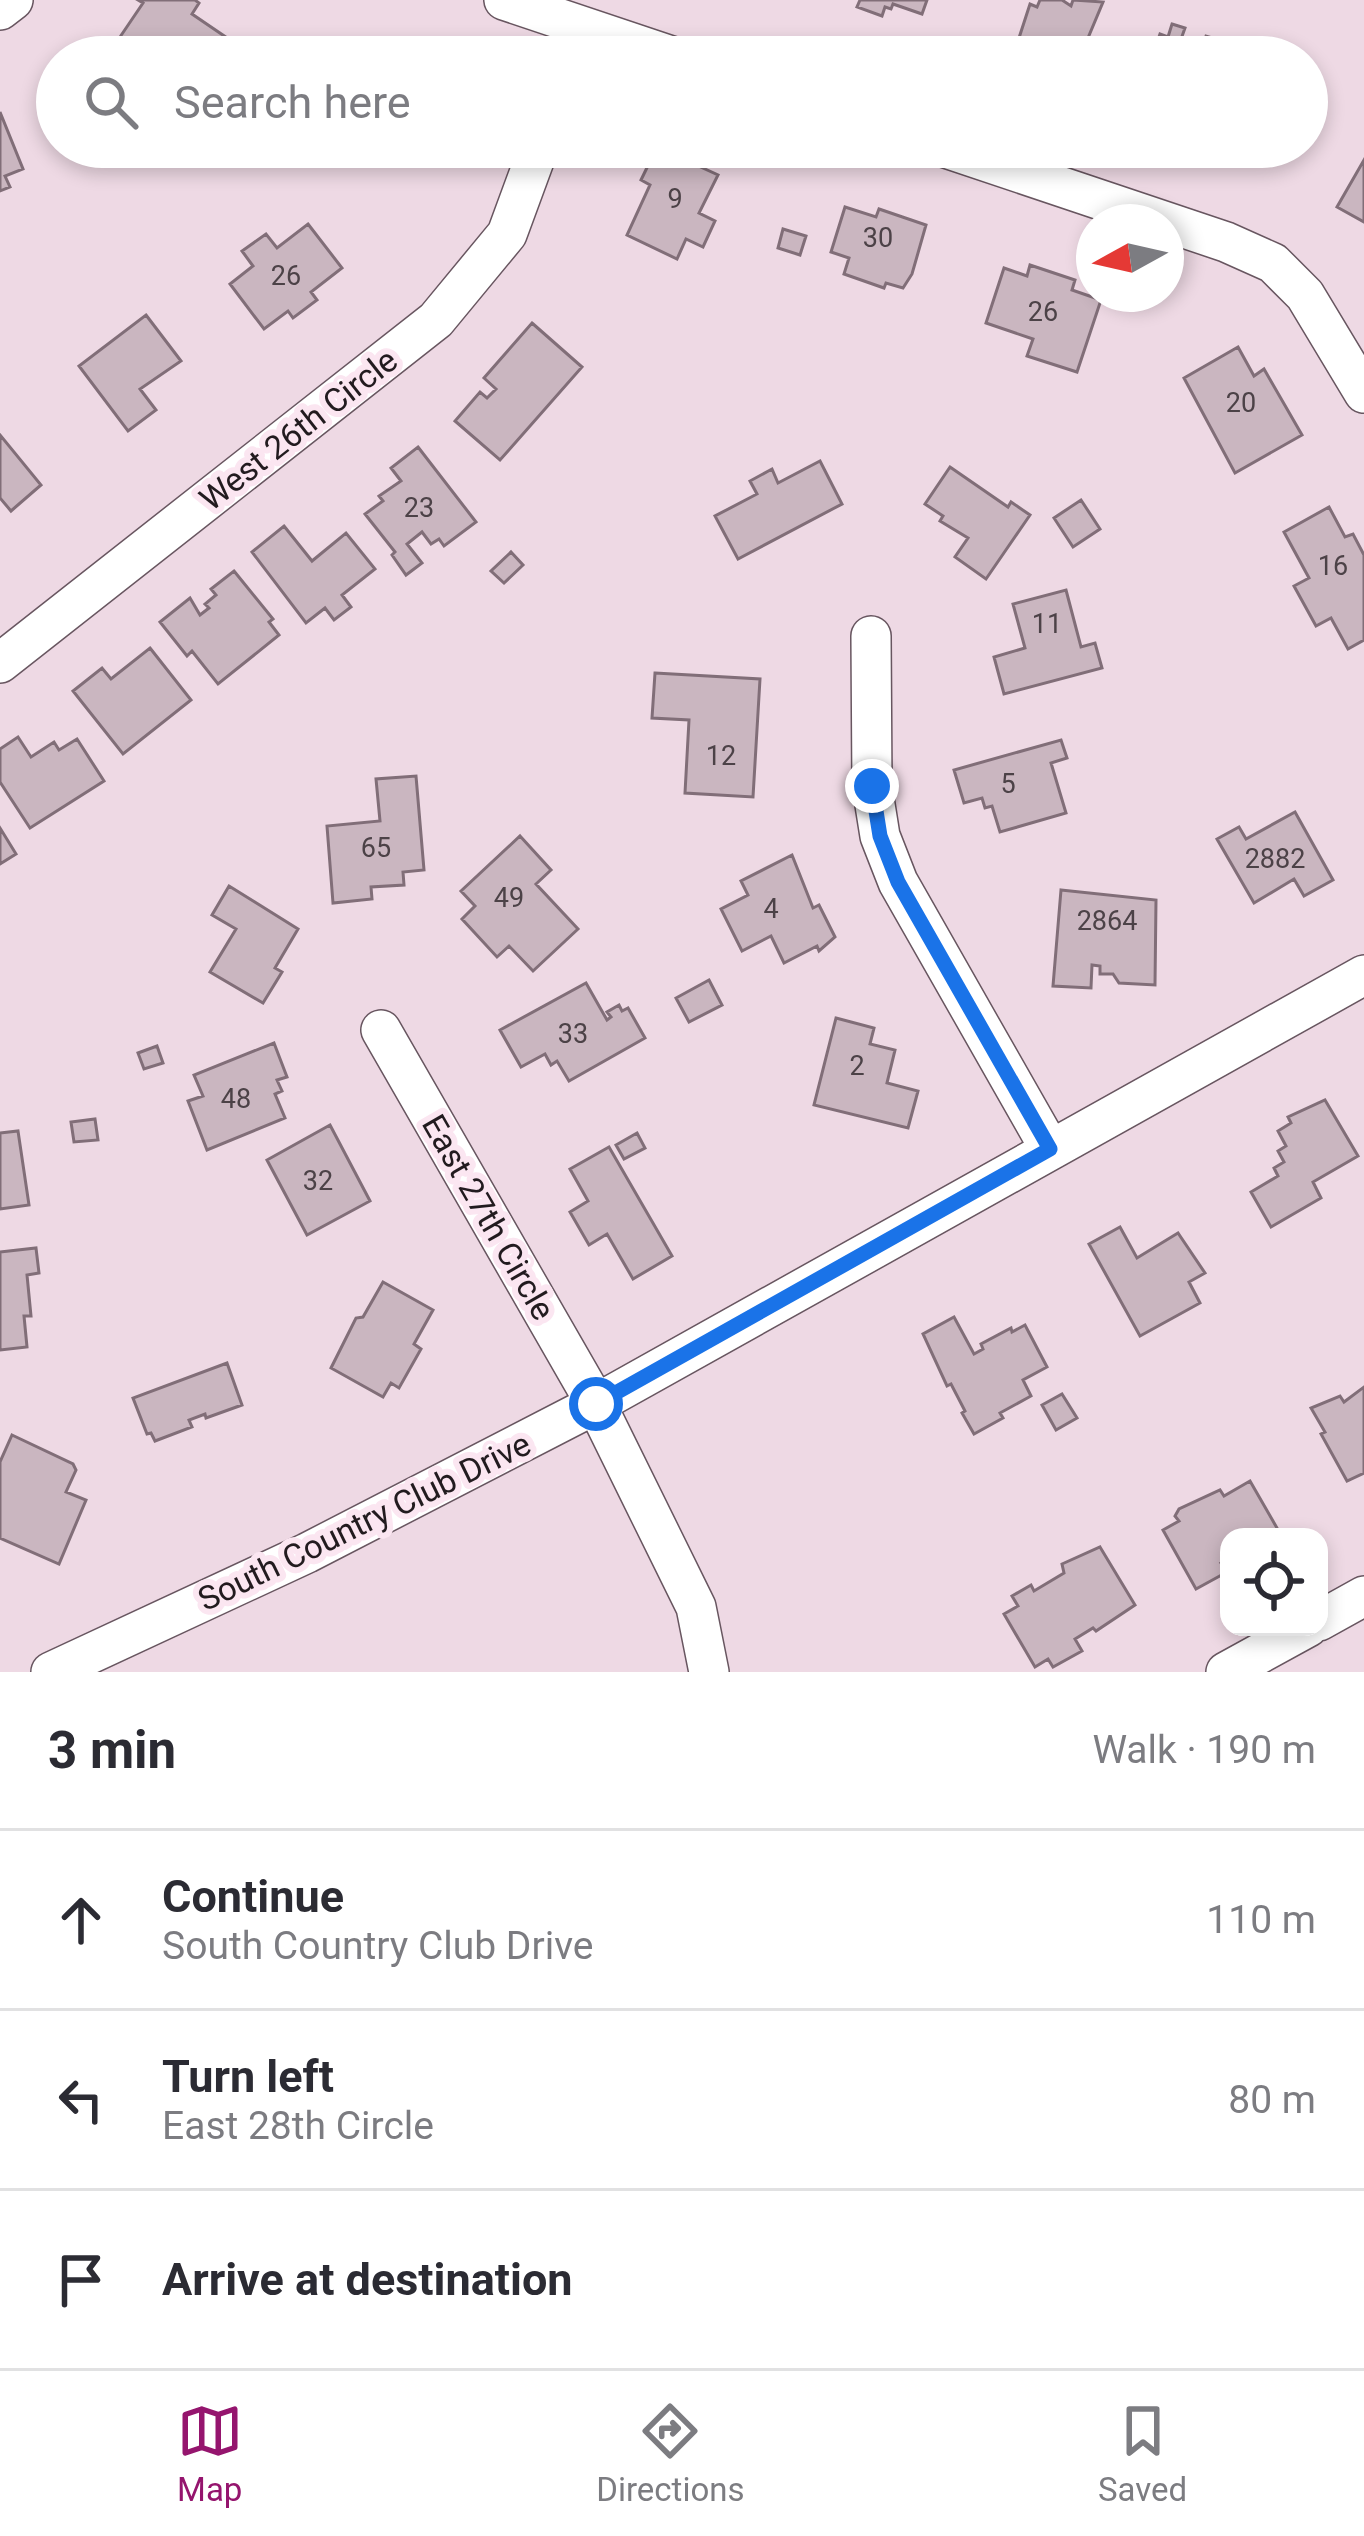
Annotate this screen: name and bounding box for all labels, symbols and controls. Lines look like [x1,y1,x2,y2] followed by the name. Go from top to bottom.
[36,36,1328,168] search box
[78,69,144,135] icon: search
[174,76,411,129] text: Search here
[667,183,683,215] house number: 9
[1076,204,1184,312] north arrow
[863,222,893,254] house number: 30
[271,260,301,292] house number: 26
[1028,296,1058,328] house number: 26
[192,340,405,519] street label: West 26th Circle
[1226,387,1256,419] house number: 20
[404,492,434,524] house number: 23
[1318,550,1348,582] house number: 16
[1032,608,1062,640] house number: 11
[706,740,736,772] house number: 12
[845,759,899,813] route end
[1000,768,1016,800] house number: 5
[361,832,391,864] house number: 65
[1245,843,1305,875] house number: 2882
[494,882,524,914] house number: 49
[763,893,779,925] house number: 4
[1077,905,1137,937] house number: 2864
[558,1018,588,1050] house number: 33
[849,1050,865,1082] house number: 2
[221,1083,251,1115] house number: 48
[414,1108,563,1327] street label: East 27th Circle
[303,1165,333,1197] house number: 32
[569,1377,623,1431] route start
[192,1424,537,1619] street label: South Country Club Drive
[1220,1528,1328,1636] map controls
[1220,1528,1328,1636] button: locate
[48,1721,176,1780] text: 3 min
[1092,1727,1316,1773] text: Walk · 190 m
[162,1870,344,1923] text: Continue
[48,1887,114,1953] icon: ahead
[1206,1897,1316,1943] text: 110 m
[162,1923,593,1969] text: South Country Club Drive
[162,2050,334,2103] text: Turn left
[48,2067,114,2133] icon: left
[1228,2077,1316,2123] text: 80 m
[162,2103,434,2149] text: East 28th Circle
[48,2247,114,2313] icon: arrive
[162,2253,573,2306] text: Arrive at destination
[177,2398,243,2509] tab: Map
[596,2398,745,2509] tab: Directions
[1098,2398,1187,2509] tab: Saved

